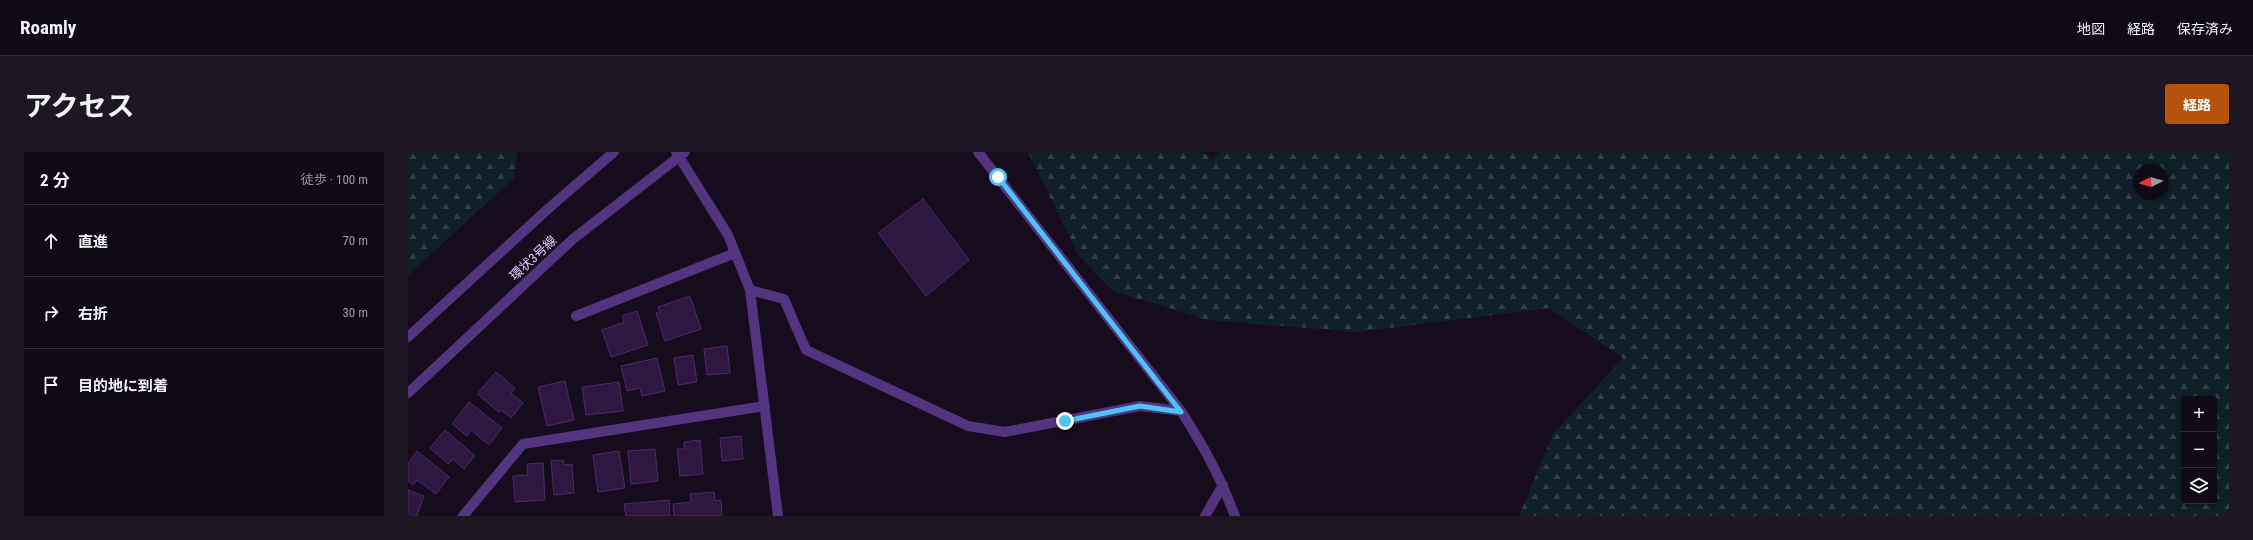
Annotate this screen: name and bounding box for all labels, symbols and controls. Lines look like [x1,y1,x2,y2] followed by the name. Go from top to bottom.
[20,16,76,39] text: Roamly
[2077,21,2105,37] text: 地図
[2127,21,2155,37] text: 経路
[2177,21,2233,37] text: 保存済み
[2165,84,2229,124] button: 経路
[24,90,135,123] text: アクセス
[2133,164,2169,200] north arrow
[989,168,1007,186] route start
[40,170,70,190] text: 2 分
[301,172,368,187] text: 徒歩 · 100 m
[40,230,62,252] icon: ahead
[78,233,108,251] text: 直進
[342,233,368,248] text: 70 m
[507,233,559,283] street label: 環状3号線
[40,302,62,324] icon: right
[78,305,108,323] text: 右折
[342,305,368,320] text: 30 m
[40,374,62,396] icon: arrive
[78,377,168,395] text: 目的地に到着
[2181,396,2217,504] map controls
[2181,396,2217,432] button: +
[1056,412,1074,430] route end
[2181,432,2217,468] button: −
[2181,468,2217,504] button: layers

